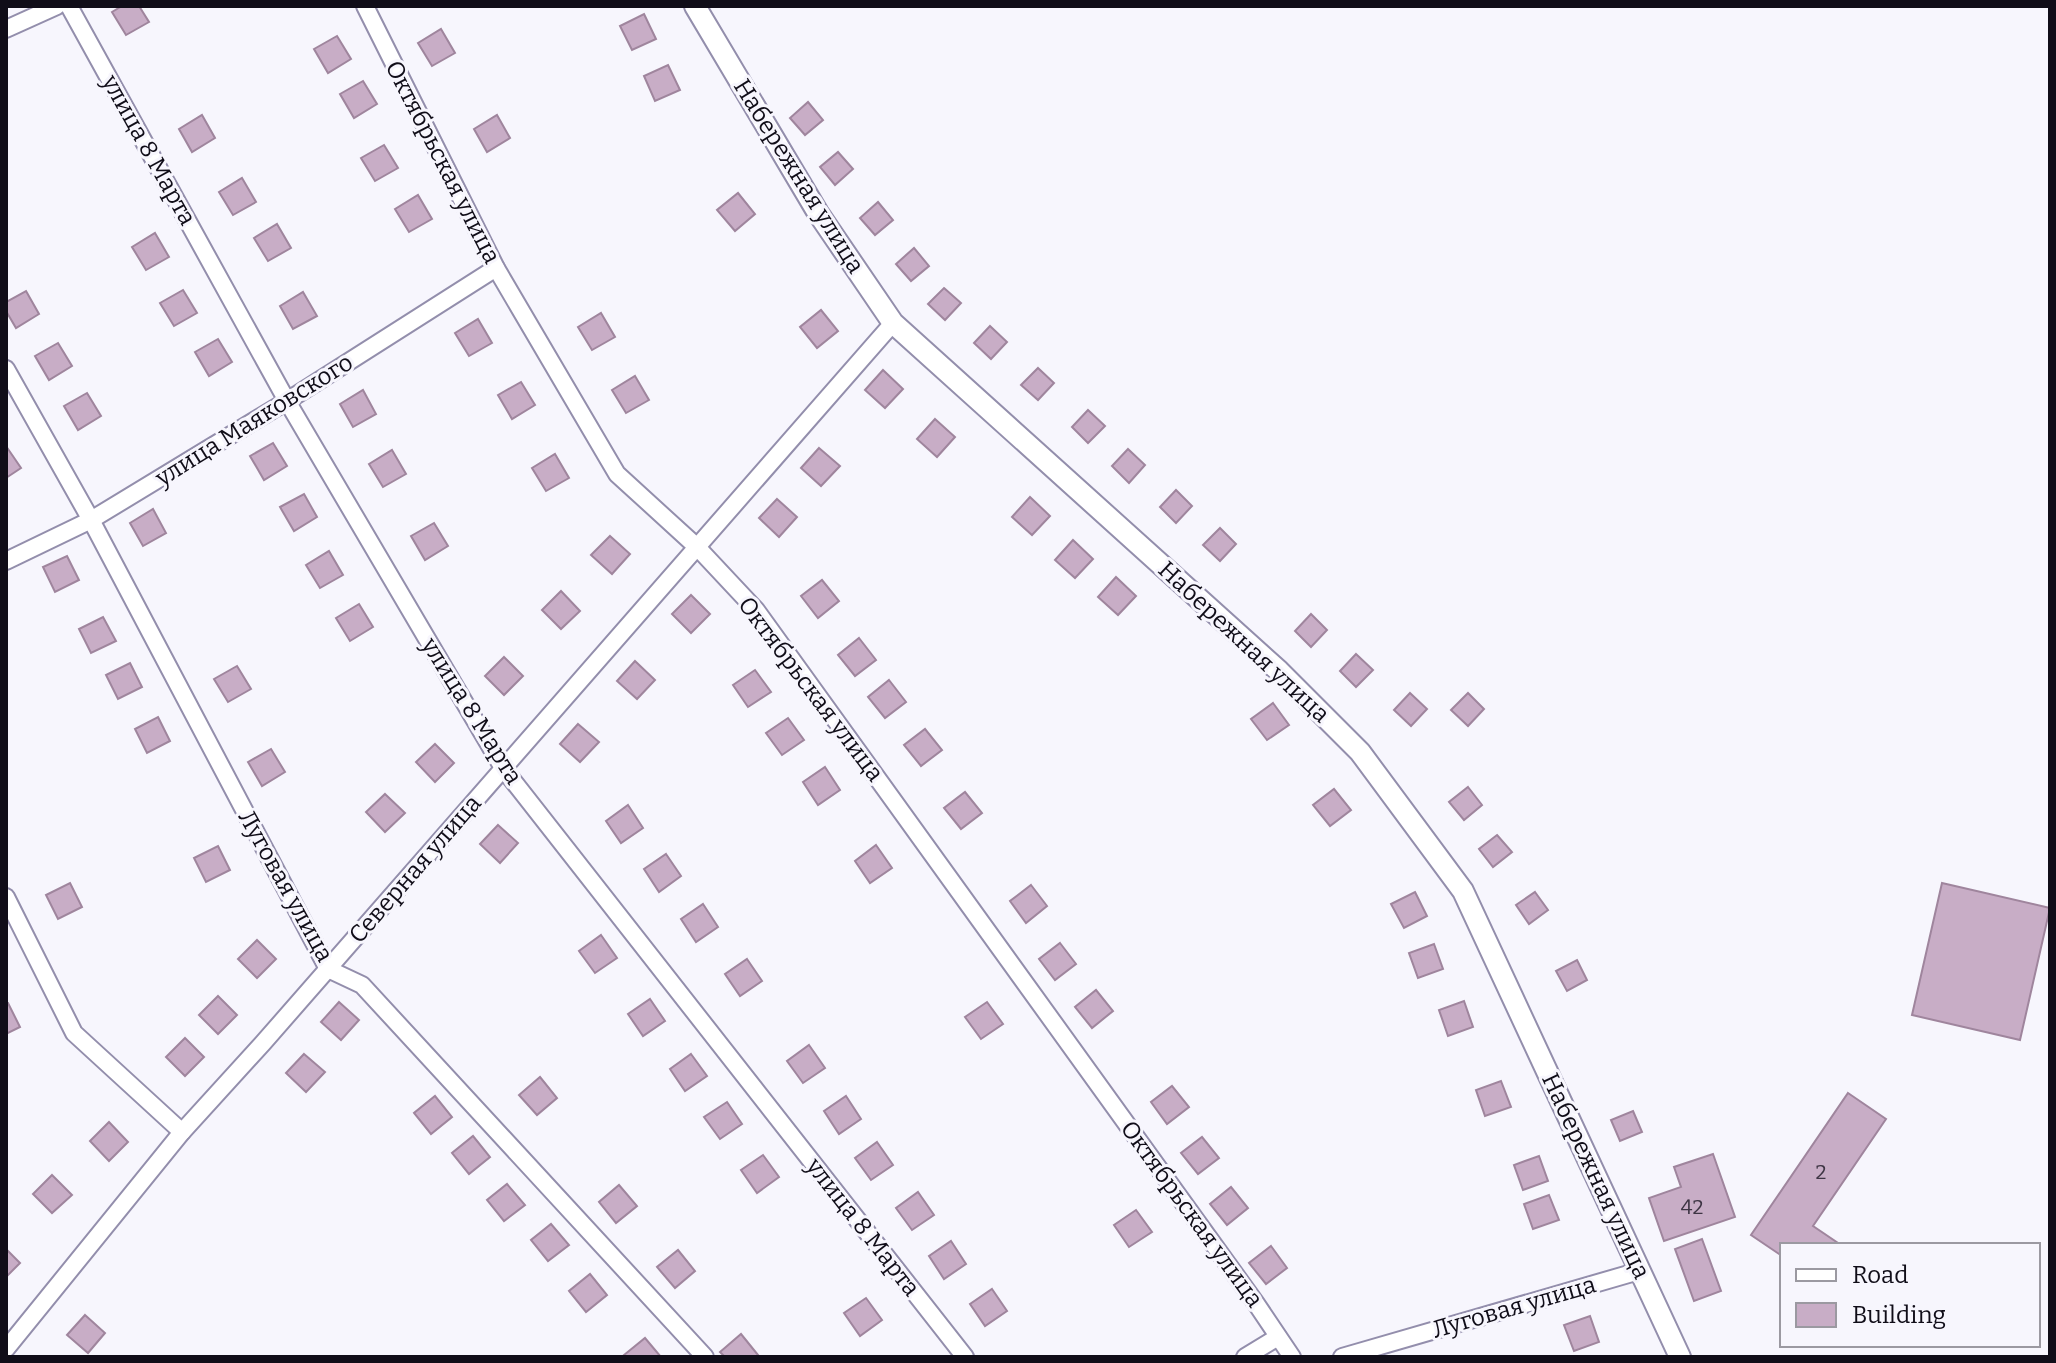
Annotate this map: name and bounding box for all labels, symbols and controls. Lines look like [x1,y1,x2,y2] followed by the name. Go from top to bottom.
[380,56,506,268] street label: Октябрьская улица
[96,69,202,230] street label: улица 8 Марта
[728,74,870,278] street label: Набережная улица
[149,348,358,493] street label: улица Маяковского
[1153,556,1335,728] street label: Набережная улица
[732,591,890,787] street label: Октябрьская улица
[415,632,528,789] street label: улица 8 Марта
[343,789,487,949] street label: Северная улица
[233,805,339,967] street label: Луговая улица
[1536,1069,1656,1283] street label: Набережная улица
[1115,1115,1269,1313] street label: Октябрьская улица
[800,1152,926,1302] street label: улица 8 Марта
[1816,1160,1826,1184] house number: 2
[1681,1195,1703,1219] house number: 42
[1780,1243,2040,1347] legend
[1852,1261,1908,1289] text: Road
[1429,1270,1599,1344] street label: Луговая улица
[1852,1301,1946,1329] text: Building

